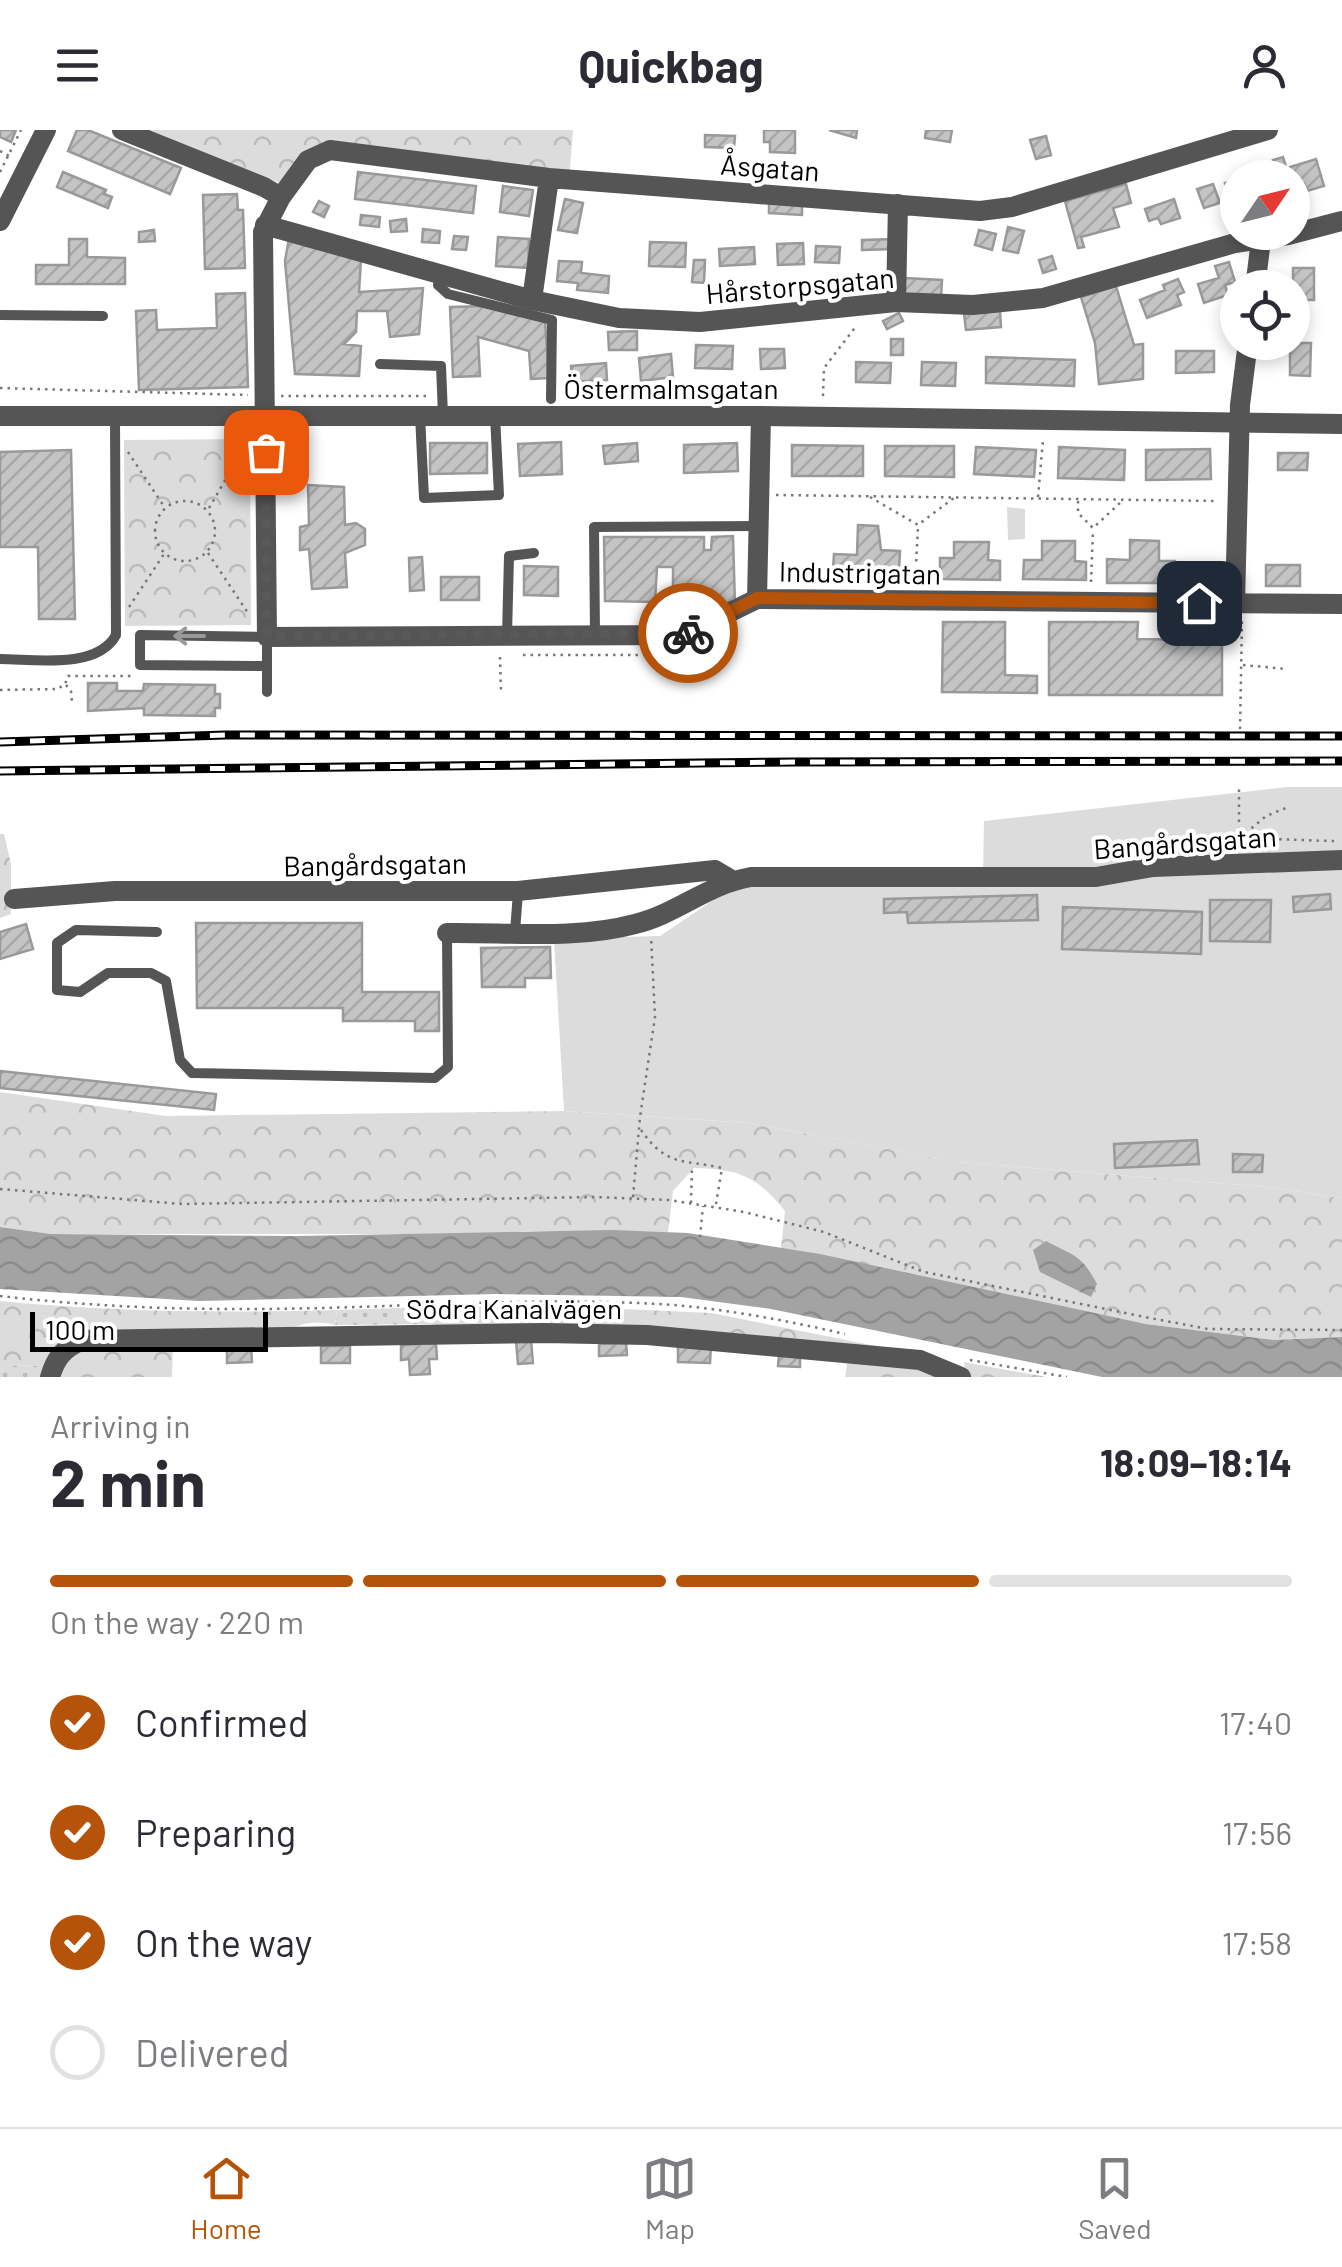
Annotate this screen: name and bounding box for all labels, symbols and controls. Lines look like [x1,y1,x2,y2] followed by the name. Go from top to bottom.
[50,38,105,93] icon: menu
[578,38,764,92] text: Quickbag
[1237,38,1292,93] icon: person
[719,147,821,187] street label: Åsgatan
[1220,160,1310,250] north arrow
[1220,160,1310,360] map controls
[704,260,896,310] street label: Hårstorpsgatan
[1220,270,1310,360] button: locate
[563,371,779,405] street label: Östermalmsgatan
[224,410,309,495] pin
[239,425,294,480] icon: bag
[779,554,941,590] street label: Industrigatan
[1157,561,1242,646] pin
[1172,576,1227,631] icon: home
[638,583,738,683] courier
[661,606,716,661] icon: bike
[173,626,206,646] one-way arrow
[1092,819,1278,865] street label: Bangårdsgatan
[283,845,467,883] street label: Bangårdsgatan
[406,1291,622,1325] street label: Södra Kanalvägen
[30,1307,268,1352] scale bar
[45,1312,115,1346] text: 100 m
[50,1406,190,1444] text: Arriving in
[1100,1439,1292,1485] text: 18:09–18:14
[50,1442,206,1520] text: 2 min
[50,1602,304,1640] text: On the way · 220 m
[50,1695,105,1750] icon: check
[135,1699,308,1745] text: Confirmed
[1219,1703,1292,1741] text: 17:40
[50,1805,105,1860] icon: check
[135,1809,296,1855] text: Preparing
[1222,1813,1292,1851] text: 17:56
[50,1915,105,1970] icon: check
[135,1919,312,1965] text: On the way
[1222,1923,1292,1961] text: 17:58
[135,2029,289,2075] text: Delivered
[190,2151,262,2245] tab: Home
[642,2151,697,2245] tab: Map
[1078,2151,1152,2245] tab: Saved

